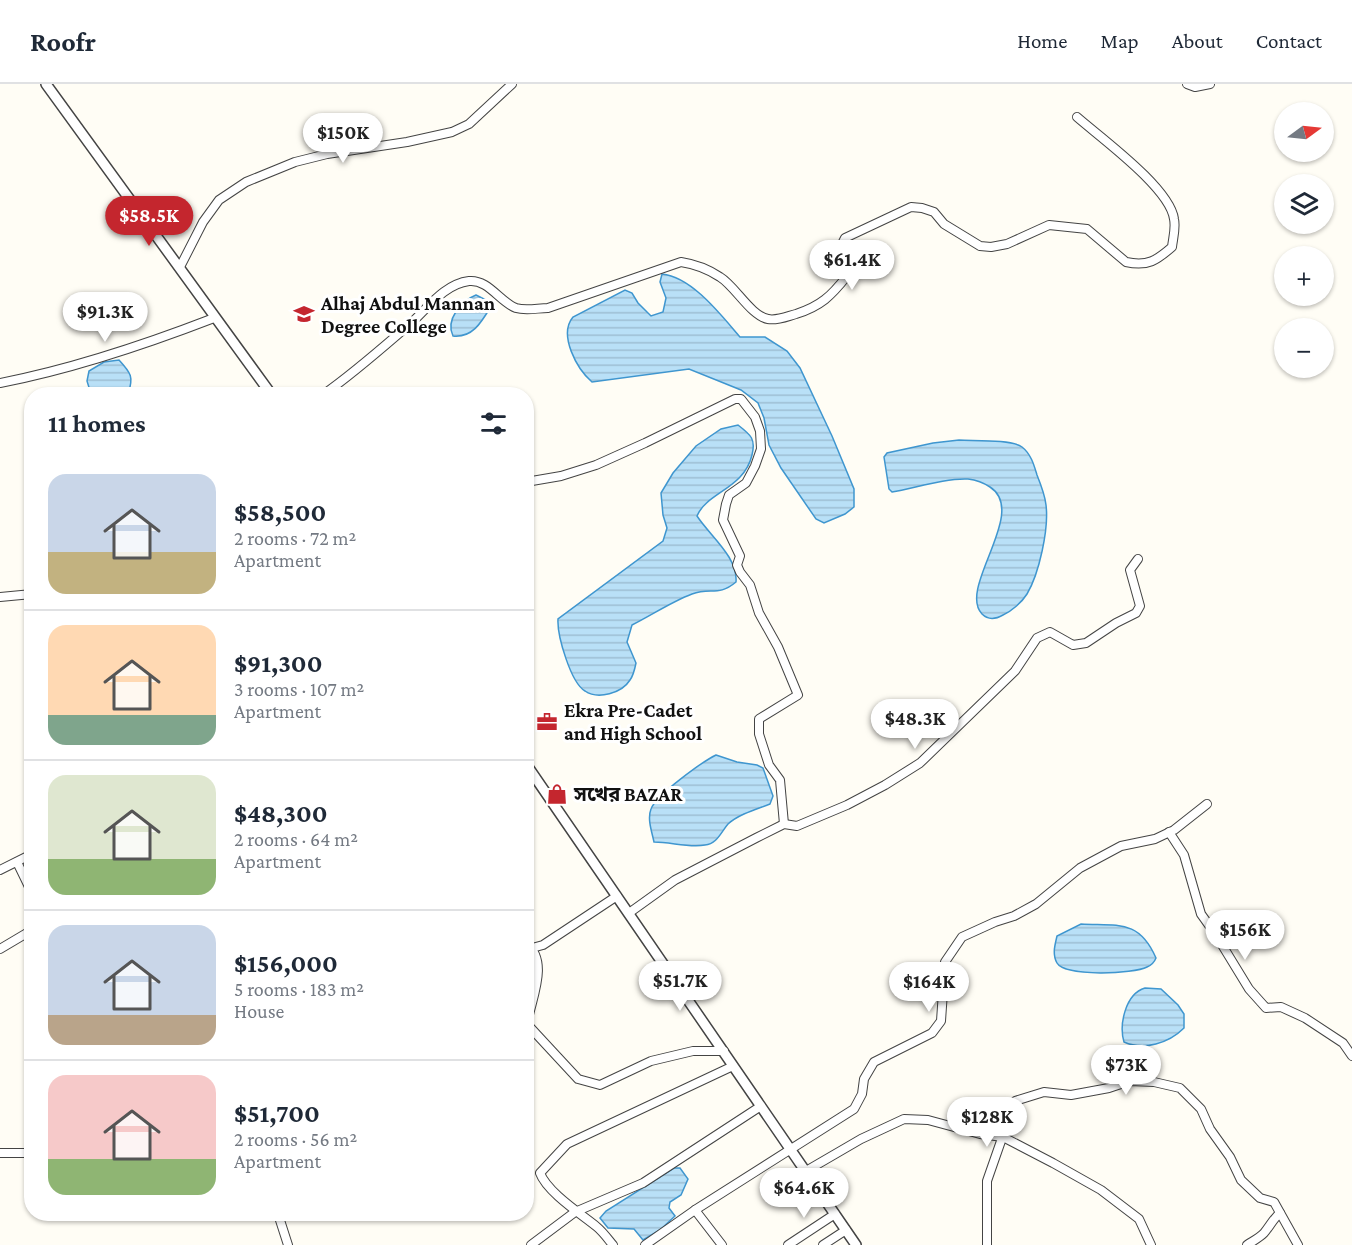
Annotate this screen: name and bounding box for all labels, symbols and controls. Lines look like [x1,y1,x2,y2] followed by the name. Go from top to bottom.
[30,26,96,57] text: Roofr
[1017,29,1067,53] text: Home
[1100,29,1139,53] text: Map
[1172,29,1223,53] text: About
[1256,29,1322,53] text: Contact
[1274,102,1334,162] north arrow
[1274,102,1334,378] map controls
[301,113,385,164] pin: $150K
[317,121,369,143] text: $150K
[1274,174,1334,234] button: layers
[100,196,198,247] pin: $58.5K
[119,204,179,226] text: $58.5K
[803,240,901,291] pin: $61.4K
[1274,246,1334,306] button: +
[823,248,881,270] text: $61.4K
[56,292,154,343] pin: $91.3K
[320,292,496,337] place label: Alhaj Abdul Mannan Degree College
[77,300,133,322] text: $91.3K
[292,302,316,326] school or university icon: Alhaj Abdul Mannan Degree College
[1274,318,1334,378] button: −
[477,407,510,440] icon: filters
[48,409,146,438] text: 11 homes
[96,498,168,570] icon: home
[234,498,326,527] text: $58,500
[234,527,356,549] text: 2 rooms · 72 m²
[234,549,321,571] text: Apartment
[96,649,168,721] icon: home
[234,649,322,678] text: $91,300
[234,678,364,700] text: 3 rooms · 107 m²
[564,699,702,744] place label: Ekra Pre-Cadet and High School
[866,699,964,750] pin: $48.3K
[234,700,321,722] text: Apartment
[885,707,945,729] text: $48.3K
[535,710,559,734] office icon: Ekra Pre-Cadet and High School
[545,782,569,806] shop icon: সখের BAZAR
[573,783,683,805] place label: সখের BAZAR
[96,799,168,871] icon: home
[234,799,328,828] text: $48,300
[234,828,358,850] text: 2 rooms · 64 m²
[234,850,321,872] text: Apartment
[1203,910,1287,961] pin: $156K
[1220,918,1270,940] text: $156K
[96,949,168,1021] icon: home
[234,949,338,978] text: $156,000
[631,961,729,1012] pin: $51.7K
[887,962,971,1013] pin: $164K
[653,969,707,991] text: $51.7K
[903,970,955,992] text: $164K
[234,978,364,1000] text: 5 rooms · 183 m²
[234,1000,284,1022] text: House
[1090,1045,1162,1096] pin: $73K
[1105,1053,1147,1075] text: $73K
[945,1097,1029,1148] pin: $128K
[96,1099,168,1171] icon: home
[234,1099,320,1128] text: $51,700
[961,1105,1013,1127] text: $128K
[234,1128,357,1150] text: 2 rooms · 56 m²
[234,1150,321,1172] text: Apartment
[755,1168,853,1219] pin: $64.6K
[774,1176,834,1198] text: $64.6K

